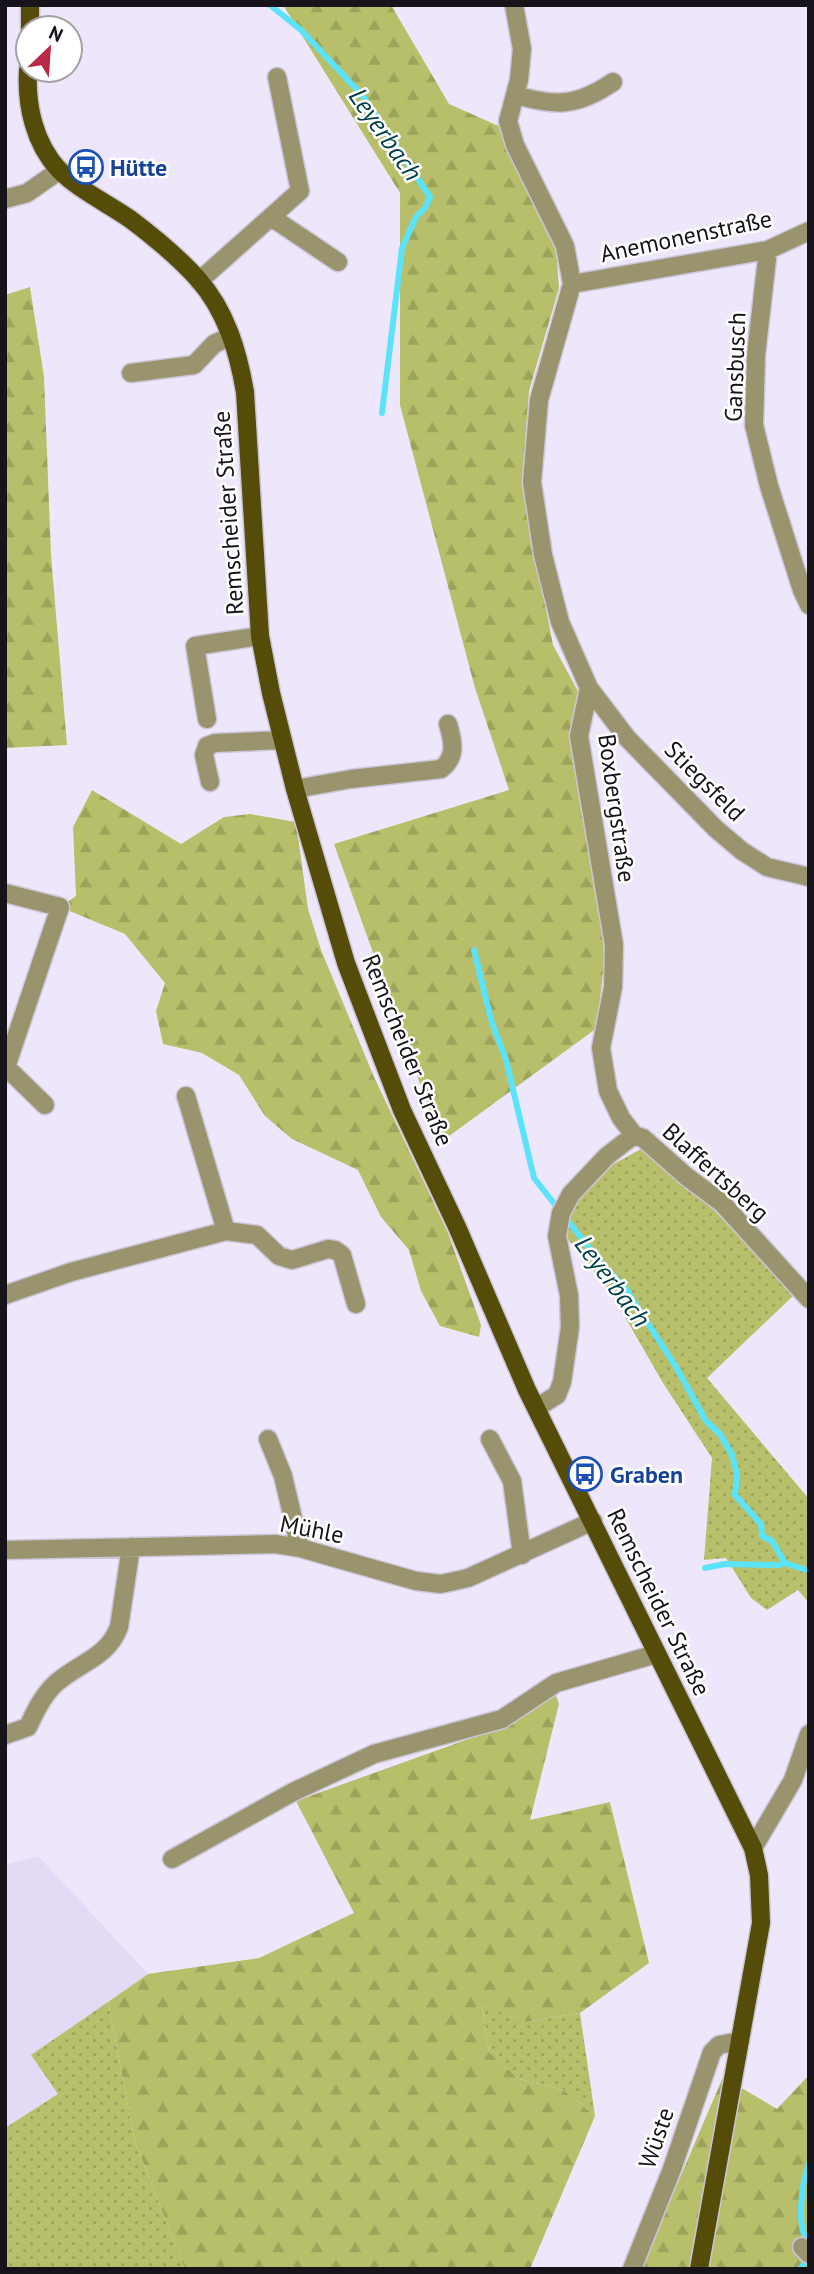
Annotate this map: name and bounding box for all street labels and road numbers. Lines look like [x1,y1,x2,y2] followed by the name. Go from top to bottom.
[597,203,775,269] street label: Anemonenstraße
[718,312,752,422] street label: Gansbusch
[205,410,251,616] street label: Remscheider Straße
[591,732,643,884] street label: Boxbergstraße
[658,734,752,828] street label: Stiegsfeld
[355,949,461,1151] street label: Remscheider Straße
[656,1116,776,1228] street label: Blaffertsberg
[600,1503,718,1701] street label: Remscheider Straße
[278,1508,346,1550] street label: Mühle
[631,2104,681,2172] street label: Wüste

